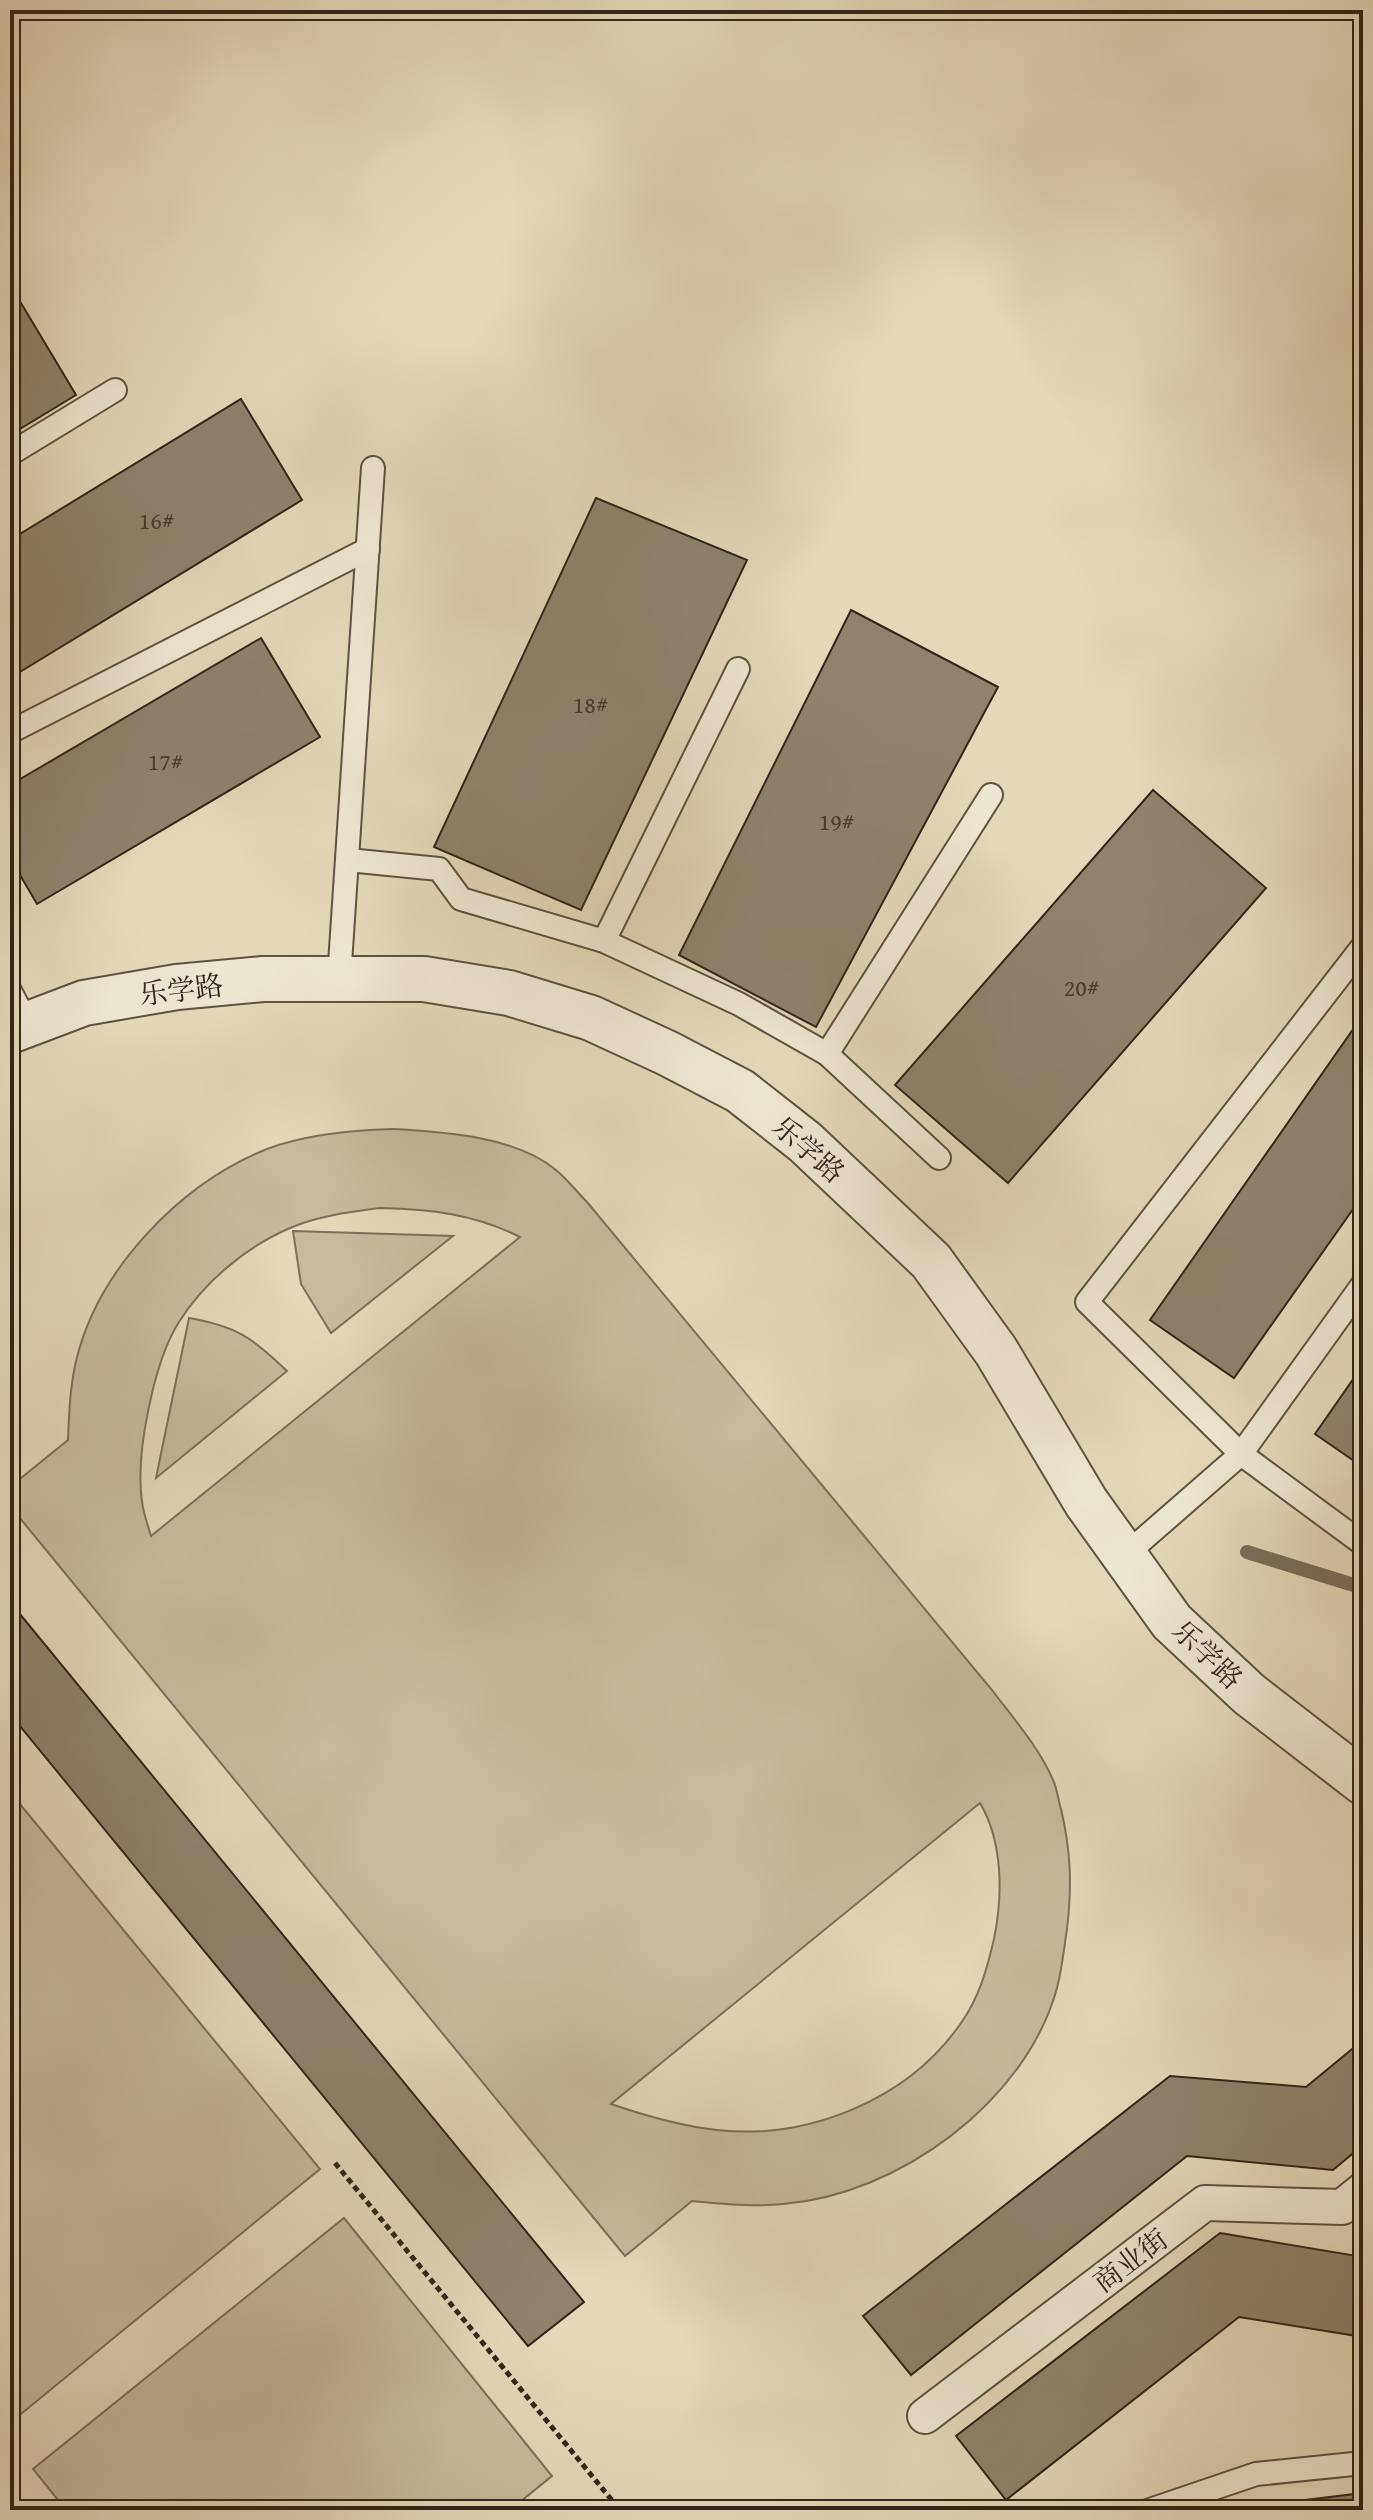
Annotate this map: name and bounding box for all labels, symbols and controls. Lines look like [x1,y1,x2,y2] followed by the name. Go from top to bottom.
[139,503,174,538] house number: 16#
[573,687,608,722] house number: 18#
[148,744,183,779] house number: 17#
[819,804,854,839] house number: 19#
[137,964,225,1014] street label: 乐学路
[1064,970,1099,1005] house number: 20#
[764,1106,854,1192] street label: 乐学路
[1164,1610,1252,1698] street label: 乐学路
[1084,2218,1176,2302] street label: 商业街

